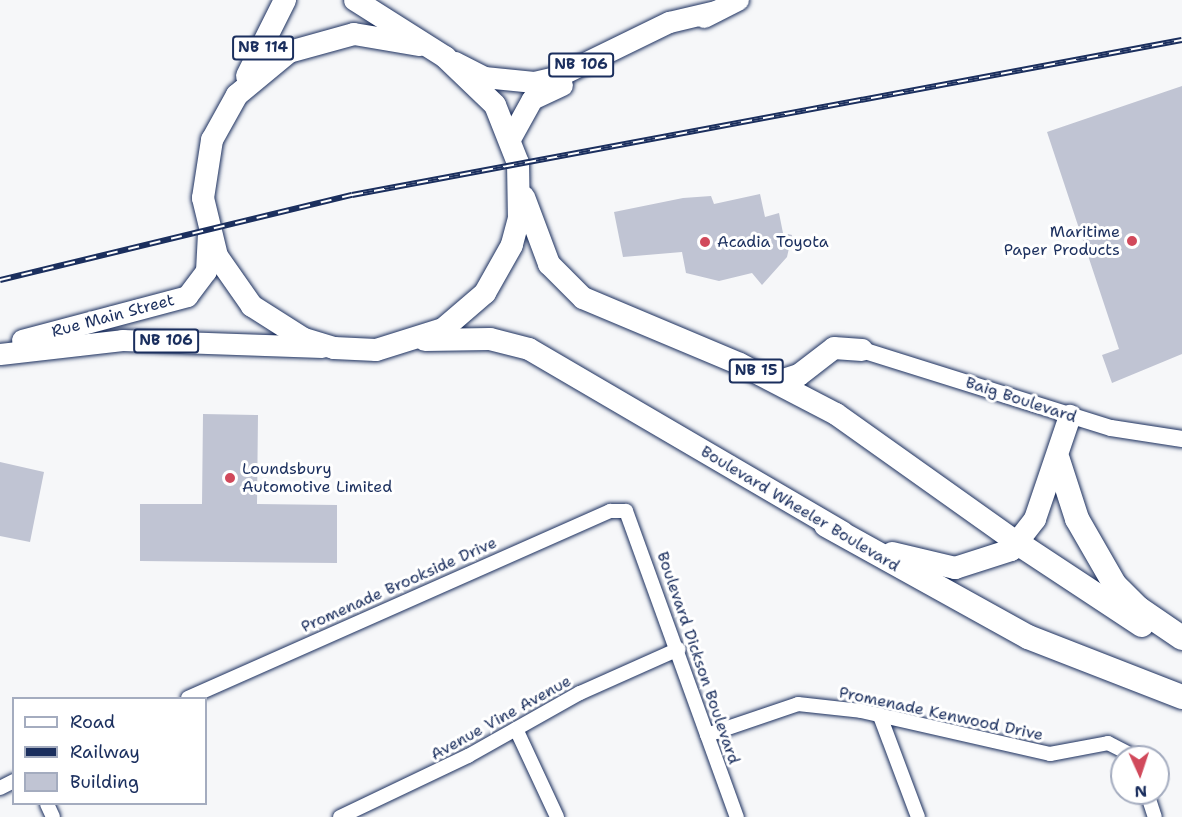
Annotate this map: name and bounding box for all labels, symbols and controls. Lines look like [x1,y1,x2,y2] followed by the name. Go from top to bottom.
[232,36,294,60] road number: NB 114
[548,53,614,77] road number: NB 106
[1004,222,1120,260] place label: Maritime Paper Products
[717,232,829,252] place label: Acadia Toyota
[1125,234,1139,248] marker: Maritime Paper Products
[698,235,712,249] marker: Acadia Toyota
[50,290,176,342] street label: Rue Main Street
[133,329,199,353] road number: NB 106
[728,359,784,383] road number: NB 15
[963,373,1079,427] street label: Baig Boulevard
[697,442,903,576] street label: Boulevard Wheeler Boulevard
[242,459,392,497] place label: Loundsbury Automotive Limited
[223,471,237,485] marker: Loundsbury Automotive Limited
[298,533,500,637] street label: Promenade Brookside Drive
[653,549,743,767] street label: Boulevard Dickson Boulevard
[427,671,575,765] street label: Avenue Vine Avenue
[837,683,1045,745] street label: Promenade Kenwood Drive
[12,697,207,805] legend
[70,710,115,734] text: Road
[70,740,140,764] text: Railway
[1110,745,1170,805] north arrow
[70,770,139,794] text: Building
[1134,781,1148,802] text: N

